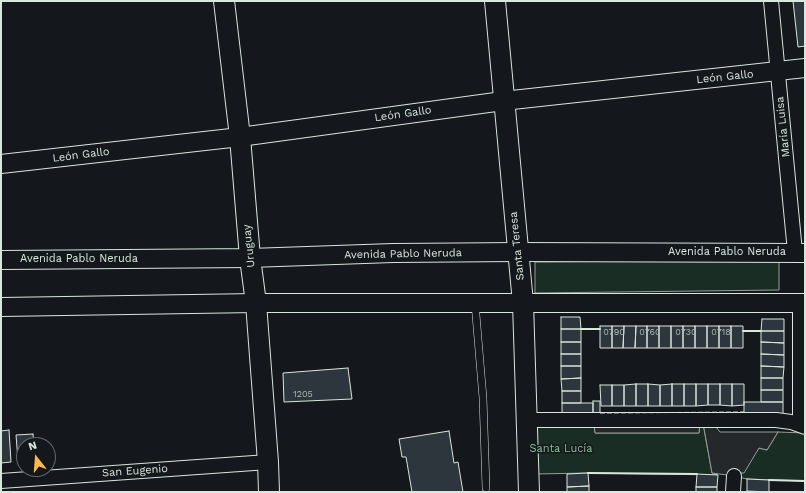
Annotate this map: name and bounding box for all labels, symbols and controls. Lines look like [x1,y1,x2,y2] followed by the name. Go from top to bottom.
[696,67,754,87] street label: León Gallo
[773,96,793,158] street label: María Luisa
[374,103,432,125] street label: León Gallo
[52,145,110,165] street label: León Gallo
[507,211,527,281] street label: Santa Teresa
[240,224,258,268] street label: Uruguay
[668,245,786,259] street label: Avenida Pablo Neruda
[344,246,462,262] street label: Avenida Pablo Neruda
[20,252,138,266] street label: Avenida Pablo Neruda
[603,327,625,337] house number: 0790
[639,327,661,337] house number: 0760
[675,327,697,337] house number: 0730
[711,327,731,337] house number: 0718
[293,389,313,399] house number: 1205
[16,437,56,477] north arrow
[27,439,38,453] text: N
[529,442,593,456] park label: Santa Lucía
[102,462,168,480] street label: San Eugenio

